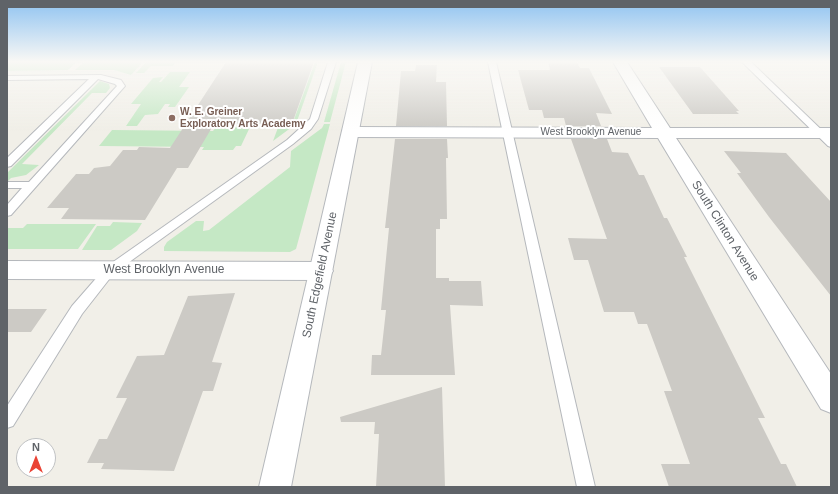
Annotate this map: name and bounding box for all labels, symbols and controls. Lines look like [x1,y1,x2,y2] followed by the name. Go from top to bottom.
[180,106,306,130] place label: W. E. Greiner Exploratory Arts Academy
[167,113,177,123] marker: W. E. Greiner Exploratory Arts Academy
[541,126,641,138] street label: West Brooklyn Avenue
[688,178,762,284] street label: South Clinton Avenue
[300,211,340,339] street label: South Edgefield Avenue
[104,263,224,277] street label: West Brooklyn Avenue
[16,438,56,478] north arrow
[32,441,40,453] text: N

